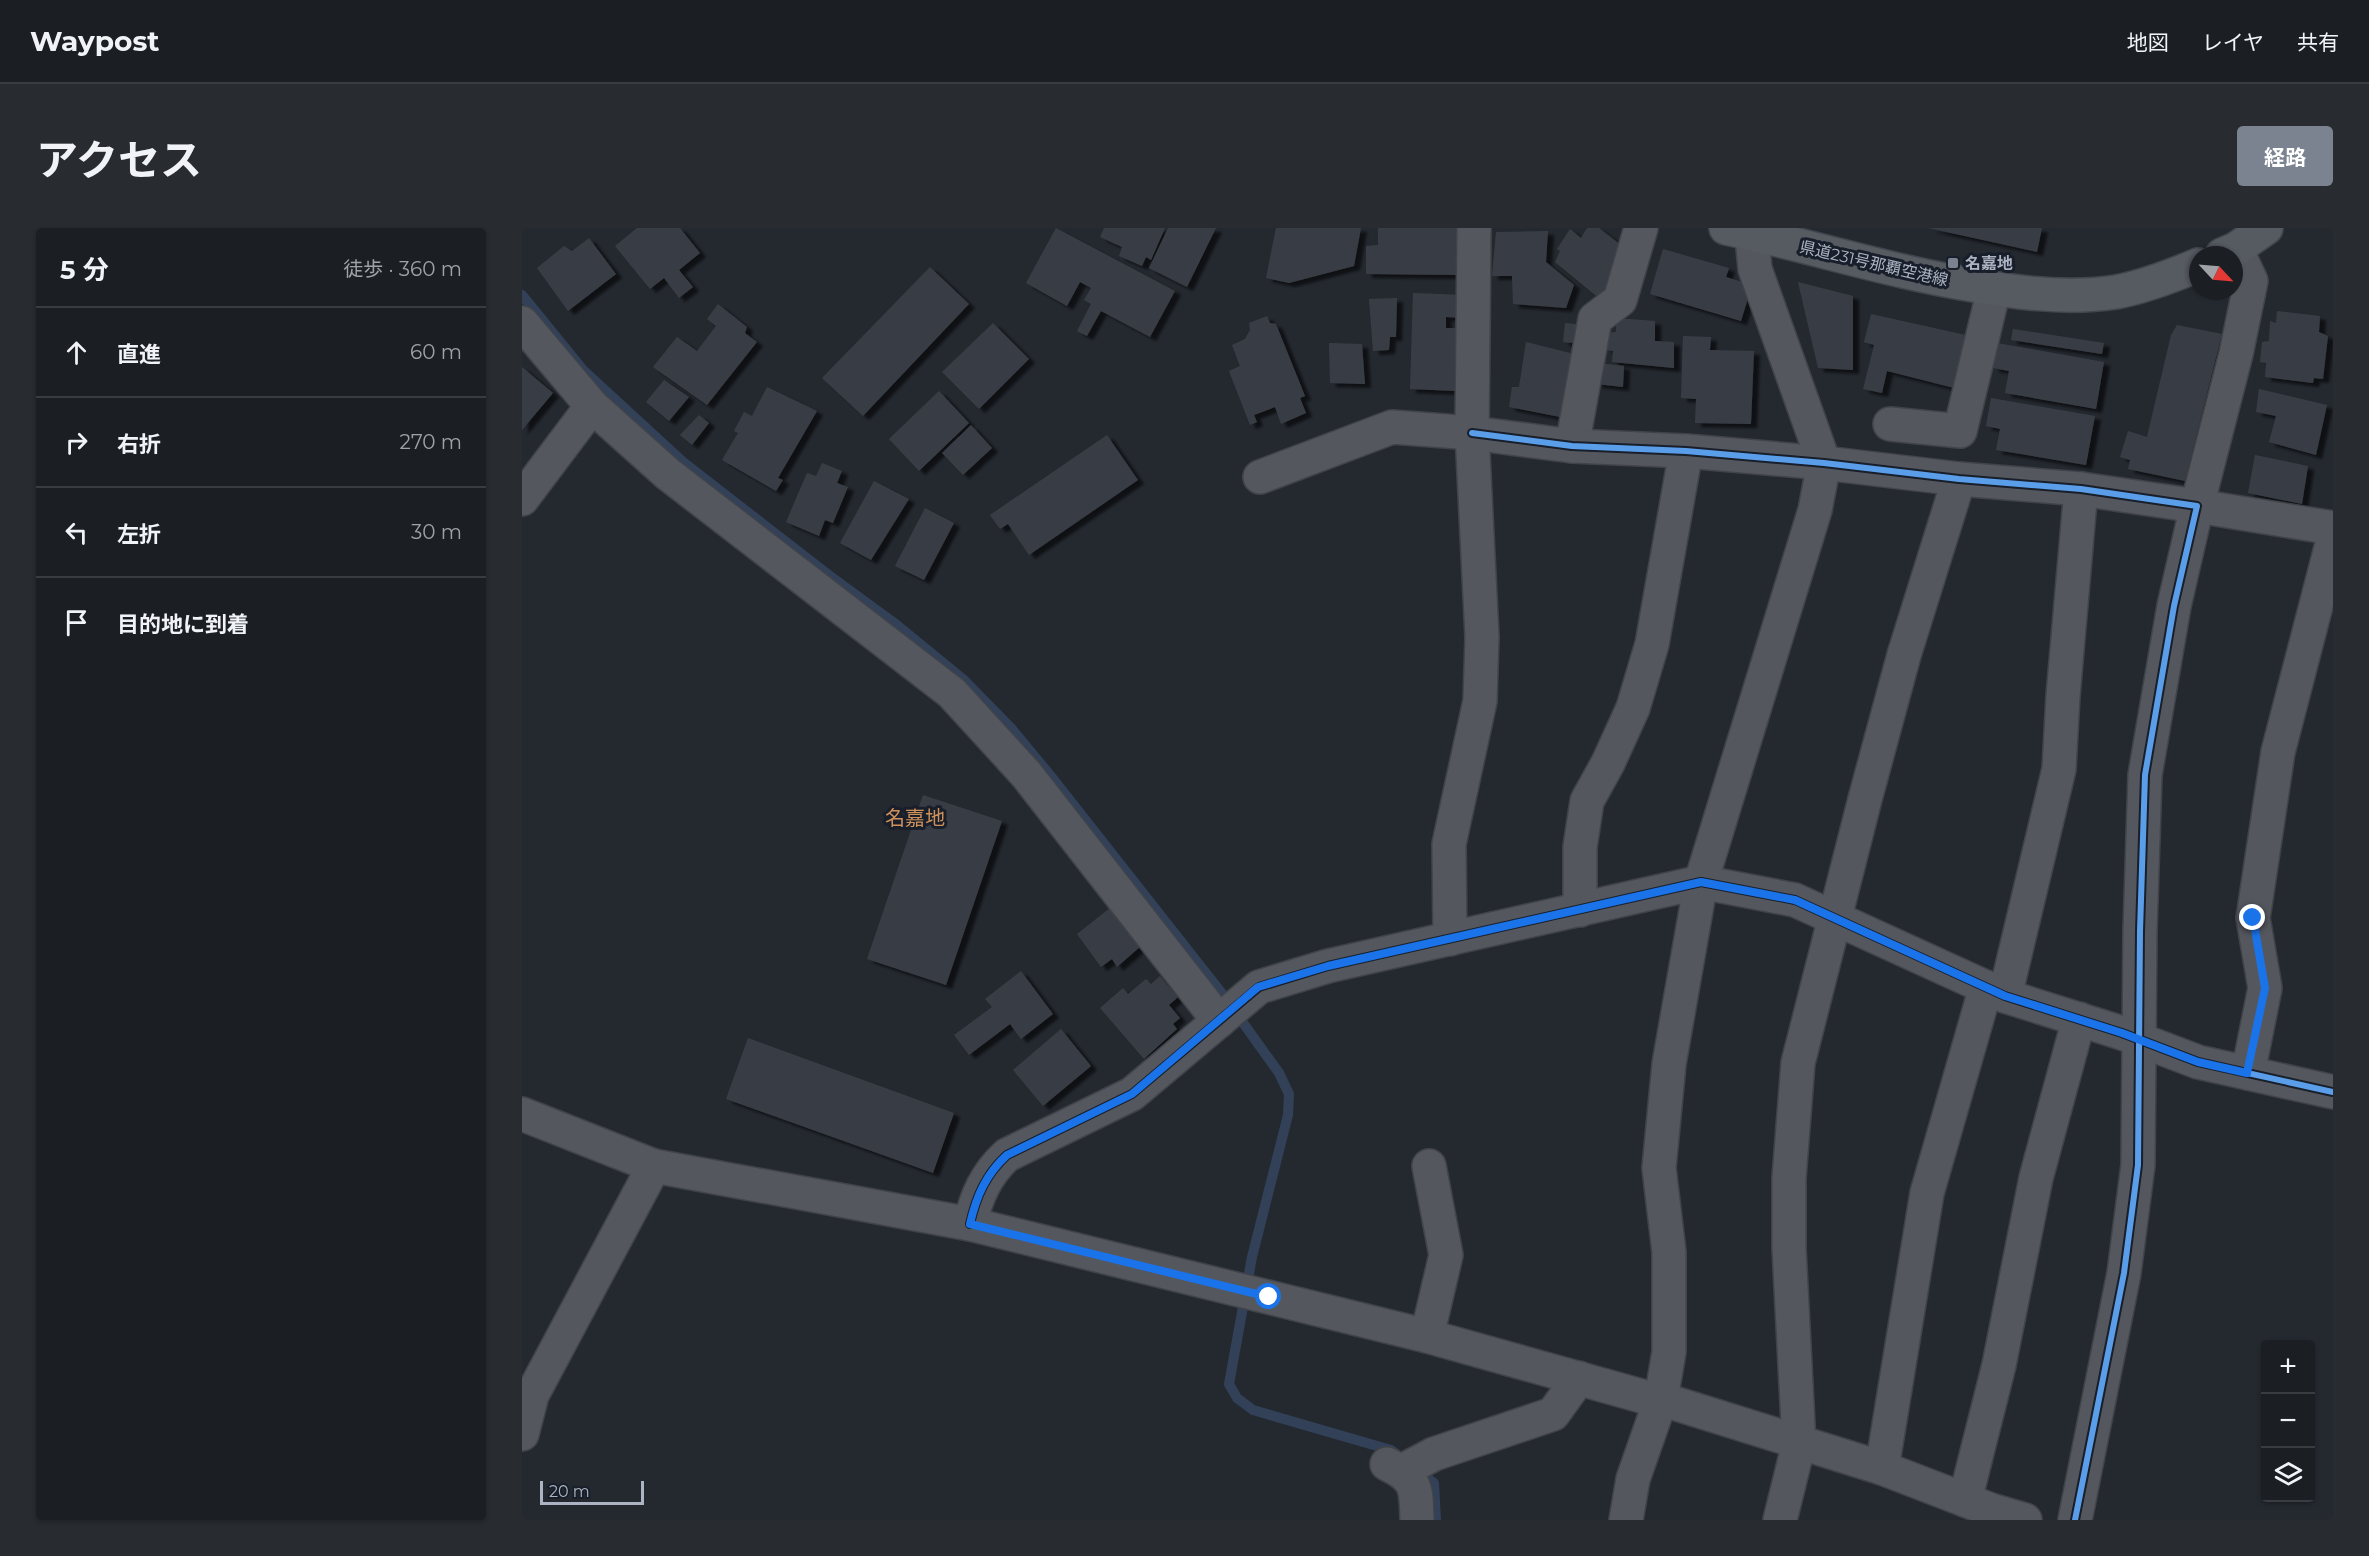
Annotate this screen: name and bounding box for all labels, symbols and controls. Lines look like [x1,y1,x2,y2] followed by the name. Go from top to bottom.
[30,24,160,58] text: Waypost
[2127,30,2169,55] text: 地図
[2202,30,2264,55] text: レイヤ
[2297,30,2339,55] text: 共有
[2237,126,2333,186] button: 経路
[36,134,202,186] text: アクセス
[1798,237,1950,290] street label: 県道231号那覇空港線
[2189,246,2243,300] north arrow
[60,254,109,286] text: 5 分
[1965,254,2013,273] place label: 名嘉地
[1946,256,1960,270] marker: 名嘉地
[343,257,462,281] text: 徒歩 · 360 m
[60,336,93,369] icon: ahead
[410,340,462,364] text: 60 m
[117,341,161,368] text: 直進
[60,426,93,459] icon: right
[400,430,462,454] text: 270 m
[117,431,161,458] text: 右折
[60,516,93,549] icon: left
[411,520,462,544] text: 30 m
[117,521,161,548] text: 左折
[60,606,93,639] icon: arrive
[117,611,249,638] text: 目的地に到着
[885,806,945,830] district label: 名嘉地
[2239,904,2265,930] route end
[1255,1283,1281,1309] route start
[2261,1340,2315,1502] map controls
[2261,1340,2315,1394] button: +
[2261,1394,2315,1448] button: −
[2261,1448,2315,1502] button: layers
[540,1478,644,1506] scale bar
[549,1482,590,1501] text: 20 m

